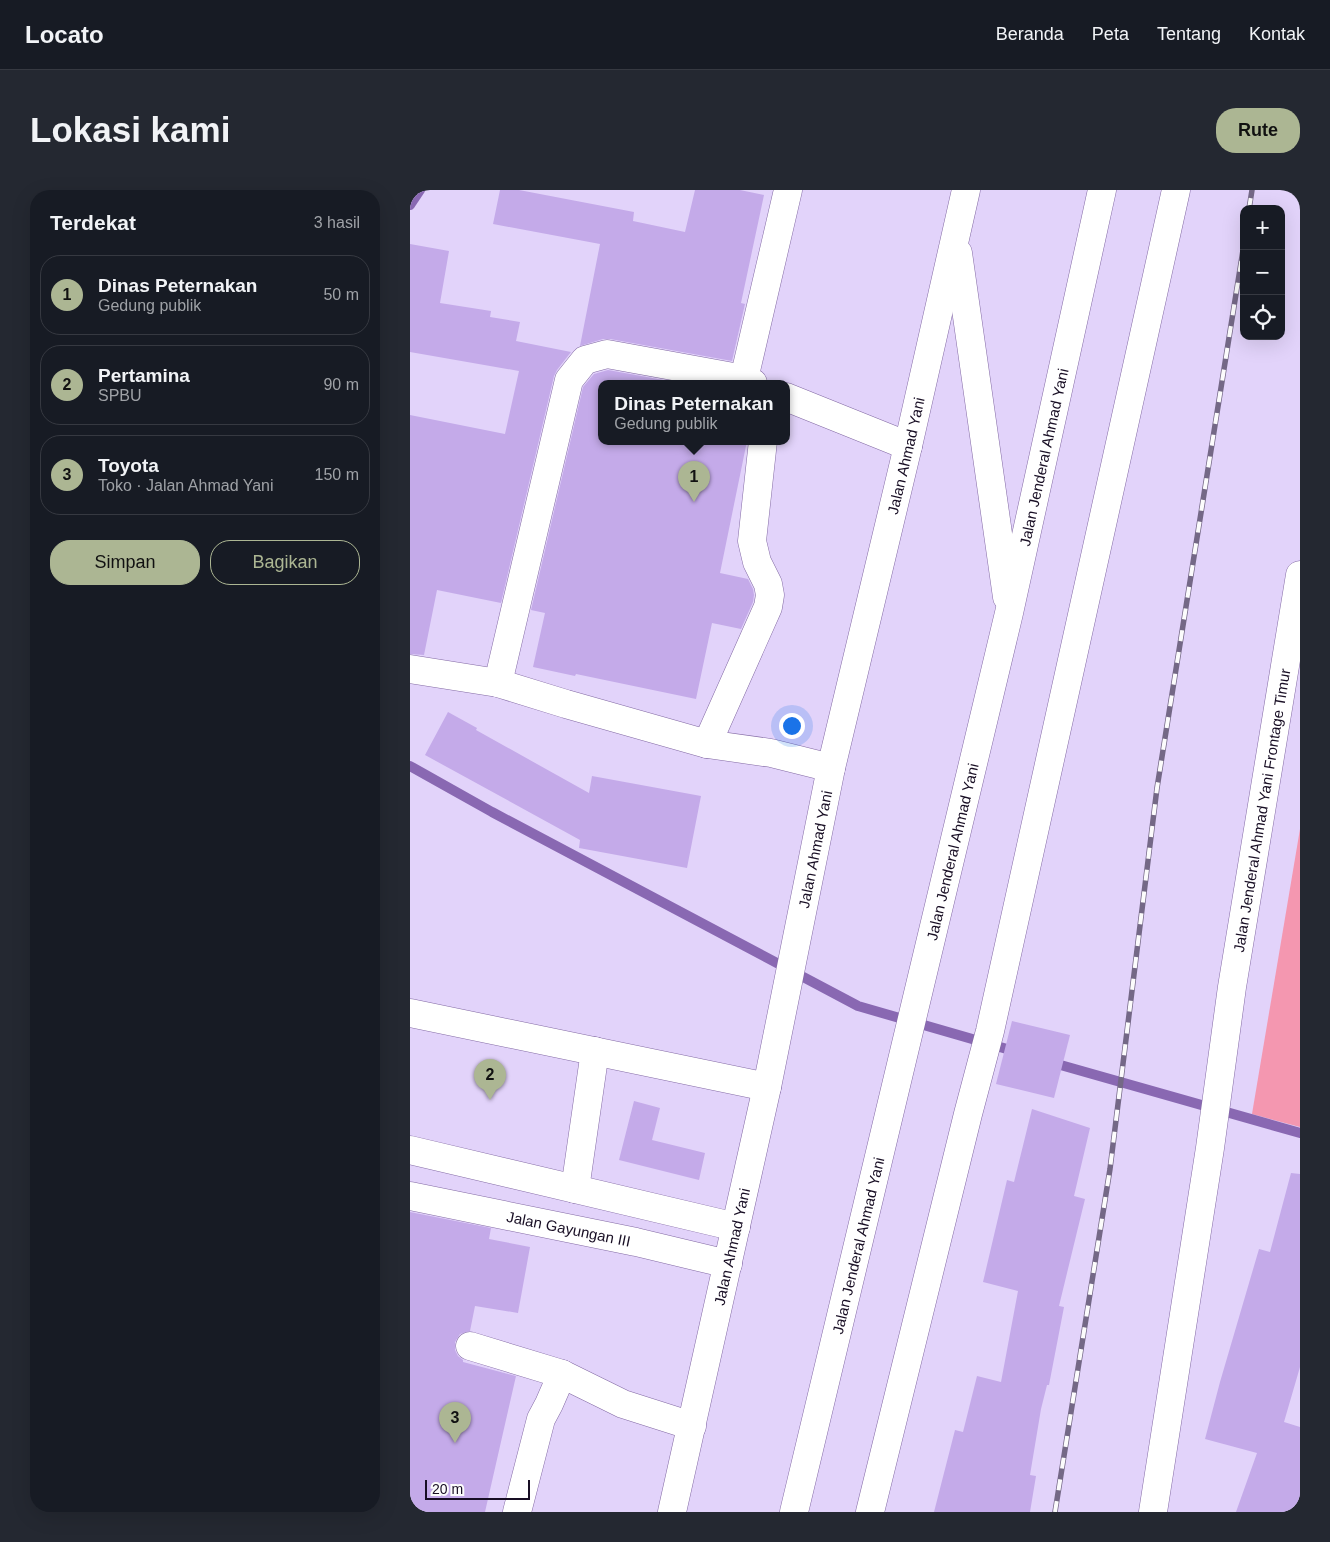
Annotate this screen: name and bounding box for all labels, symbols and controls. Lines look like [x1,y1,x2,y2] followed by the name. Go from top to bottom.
[25,21,104,48] text: Locato
[996,24,1064,44] text: Beranda
[1092,24,1129,44] text: Peta
[1157,24,1221,44] text: Tentang
[1249,24,1305,44] text: Kontak
[1216,108,1300,153] button: Rute
[30,110,230,149] text: Lokasi kami
[1240,205,1285,340] map controls
[1240,205,1285,250] button: +
[50,211,136,234] text: Terdekat
[314,214,360,231] text: 3 hasil
[1240,250,1285,295] button: −
[98,275,257,296] text: Dinas Peternakan
[63,286,71,303] text: 1
[323,286,359,303] text: 50 m
[1240,295,1285,340] button: locate
[98,297,201,314] text: Gedung publik
[98,365,190,386] text: Pertamina
[1016,367,1071,547] street label: Jalan Jenderal Ahmad Yani
[63,376,71,393] text: 2
[323,376,359,393] text: 90 m
[598,380,790,445] popup
[98,387,142,404] text: SPBU
[614,393,774,414] text: Dinas Peternakan
[884,395,927,516] street label: Jalan Ahmad Yani
[614,415,717,432] text: Gedung publik
[98,455,159,476] text: Toyota
[678,461,710,502] pin: 1
[63,466,71,483] text: 3
[315,466,359,483] text: 150 m
[98,477,274,494] text: Toko · Jalan Ahmad Yani
[50,540,200,585] button: Simpan
[210,540,360,585] button: Bagikan
[1229,667,1293,953] street label: Jalan Jenderal Ahmad Yani Frontage Timur
[779,713,805,739] your location
[923,761,981,942] street label: Jalan Jenderal Ahmad Yani
[795,789,835,910] street label: Jalan Ahmad Yani
[474,1059,506,1100] pin: 2
[828,1155,887,1336] street label: Jalan Jenderal Ahmad Yani
[710,1186,753,1307] street label: Jalan Ahmad Yani
[505,1207,632,1249] street label: Jalan Gayungan III
[439,1402,471,1443] pin: 3
[425,1477,530,1500] scale bar
[432,1481,463,1497] text: 20 m

